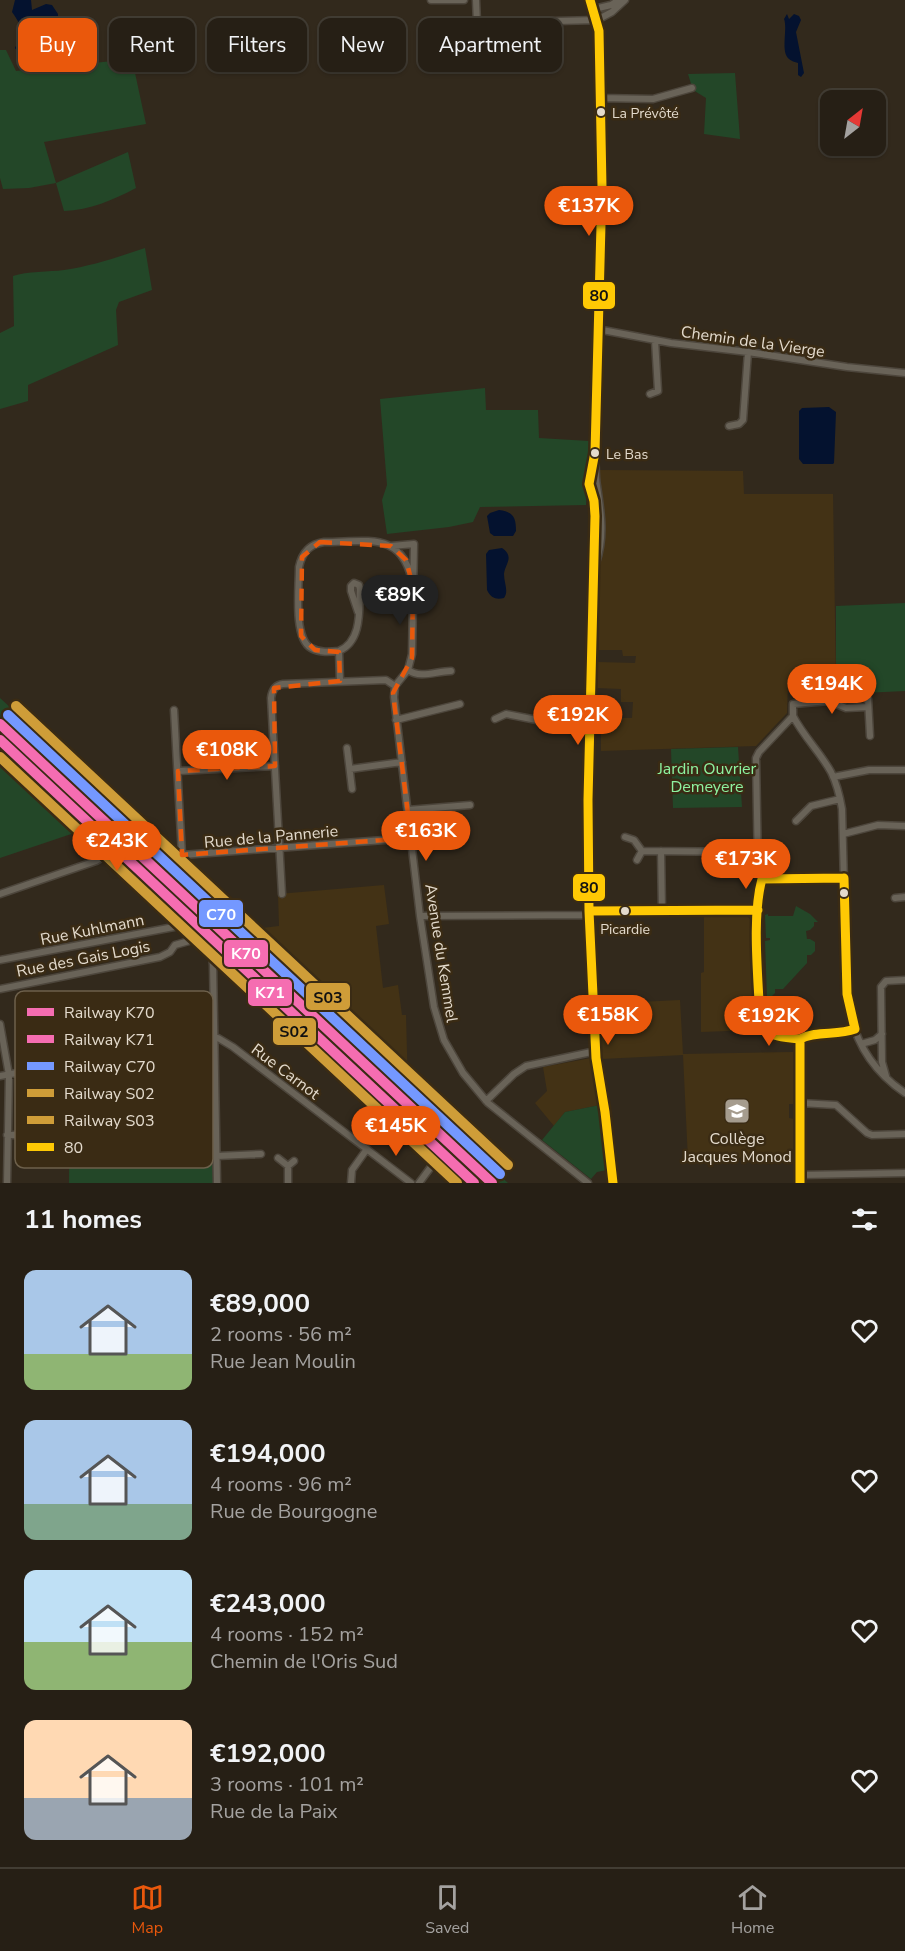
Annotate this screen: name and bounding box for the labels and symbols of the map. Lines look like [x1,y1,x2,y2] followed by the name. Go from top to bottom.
[820,90,886,156] north arrow
[612,104,679,123] place label: La Prévôté
[595,106,607,118] marker: La Prévôté
[547,186,631,237] pin: €137K
[582,281,616,310] line badge: 80
[589,285,609,307] text: 80
[680,321,826,363] street label: Chemin de la Vierge
[606,445,648,464] place label: Le Bas
[589,447,601,459] marker: Le Bas
[364,575,436,626] pin: €89K
[790,664,874,715] pin: €194K
[536,695,620,746] pin: €192K
[185,730,269,781] pin: €108K
[657,758,757,798] park label: Jardin Ouvrier Demeyere
[384,811,468,862] pin: €163K
[203,820,339,854] street label: Rue de la Pannerie
[75,821,159,872] pin: €243K
[704,839,788,890] pin: €173K
[572,873,606,902] line badge: 80
[579,877,599,899] text: 80
[419,882,463,1024] street label: Avenue du Kemmel
[838,887,850,899] unlabelled marker
[198,899,244,928] line badge: C70
[206,904,236,926] text: C70
[619,905,631,917] marker: Picardie
[38,909,146,951] street label: Rue Kuhlmann
[600,920,650,939] place label: Picardie
[14,935,152,983] street label: Rue des Gais Logis
[223,939,269,968] line badge: K70
[231,943,261,965] text: K70
[247,978,293,1007] line badge: K71
[255,982,285,1004] text: K71
[305,982,351,1011] line badge: S03
[313,987,343,1009] text: S03
[15,991,213,1168] legend
[566,995,650,1046] pin: €158K
[727,996,811,1047] pin: €192K
[64,1002,155,1024] text: Railway K70
[272,1017,317,1046] line badge: S02
[279,1021,309,1043] text: S02
[64,1029,155,1051] text: Railway K71
[247,1039,324,1105] street label: Rue Carnot
[64,1056,155,1078] text: Railway C70
[64,1083,155,1105] text: Railway S02
[722,1096,752,1126] school or university icon: Collège Jacques Monod
[354,1106,438,1157] pin: €145K
[64,1110,155,1132] text: Railway S03
[681,1128,792,1168] place label: Collège Jacques Monod
[64,1137,83,1159] text: 80

